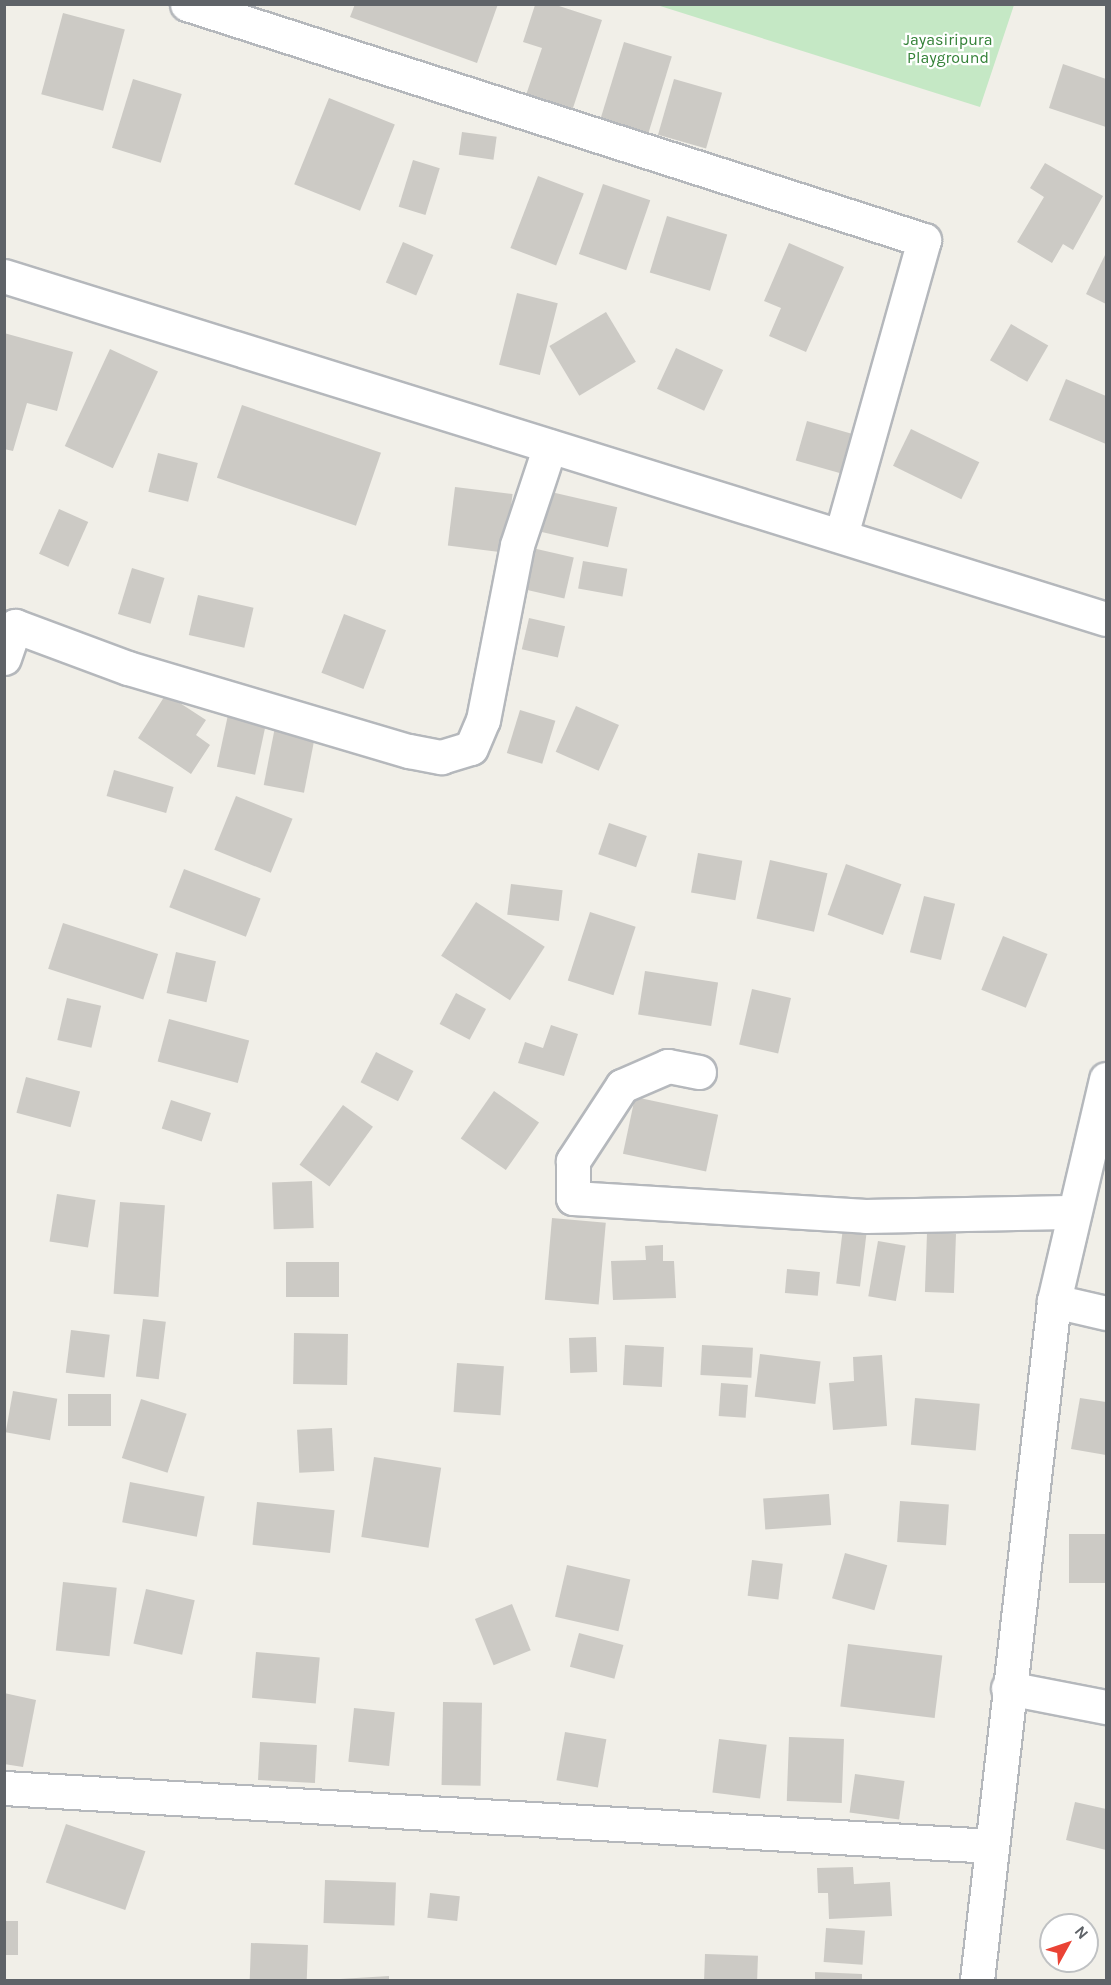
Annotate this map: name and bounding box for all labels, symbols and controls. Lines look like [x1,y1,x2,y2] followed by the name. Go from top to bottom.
[904,30,992,68] park label: Jayasiripura Playground
[1039,1913,1099,1973] north arrow
[1071,1922,1093,1943] text: N

